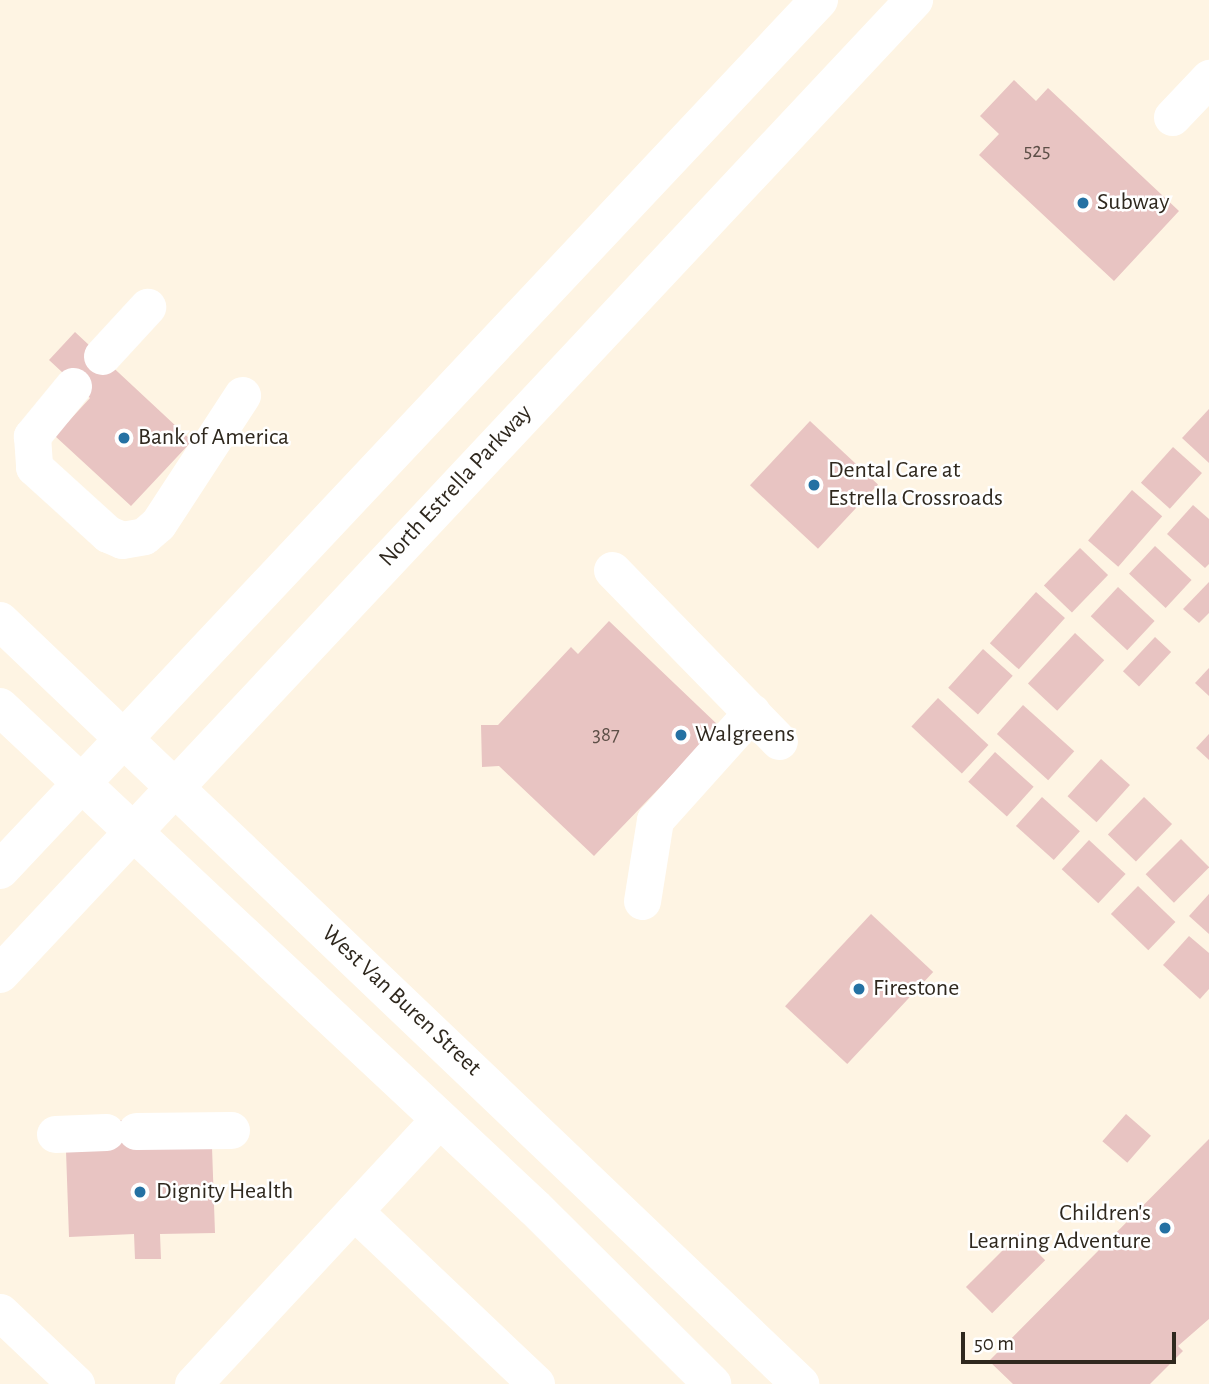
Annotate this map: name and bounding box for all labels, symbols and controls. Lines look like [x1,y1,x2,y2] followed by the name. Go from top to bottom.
[1023,138,1051,164] house number: 525
[1097,189,1169,217] place label: Subway
[1075,195,1091,211] marker: Subway
[373,399,539,573] street label: North Estrella Parkway
[138,424,289,452] place label: Bank of America
[116,430,132,446] marker: Bank of America
[828,457,1003,513] place label: Dental Care at Estrella Crossroads
[806,477,822,493] marker: Dental Care at Estrella Crossroads
[695,721,795,749] place label: Walgreens
[592,722,620,748] house number: 387
[673,727,689,743] marker: Walgreens
[315,920,487,1082] street label: West Van Buren Street
[873,975,959,1003] place label: Firestone
[851,981,867,997] marker: Firestone
[156,1178,293,1206] place label: Dignity Health
[130,1182,150,1202] marker: Dignity Health
[968,1200,1151,1256] place label: Children's Learning Adventure
[1157,1220,1173,1236] marker: Children's Learning Adventure
[964,1318,1179,1362] scale bar
[974,1333,1014,1354] text: 50 m

